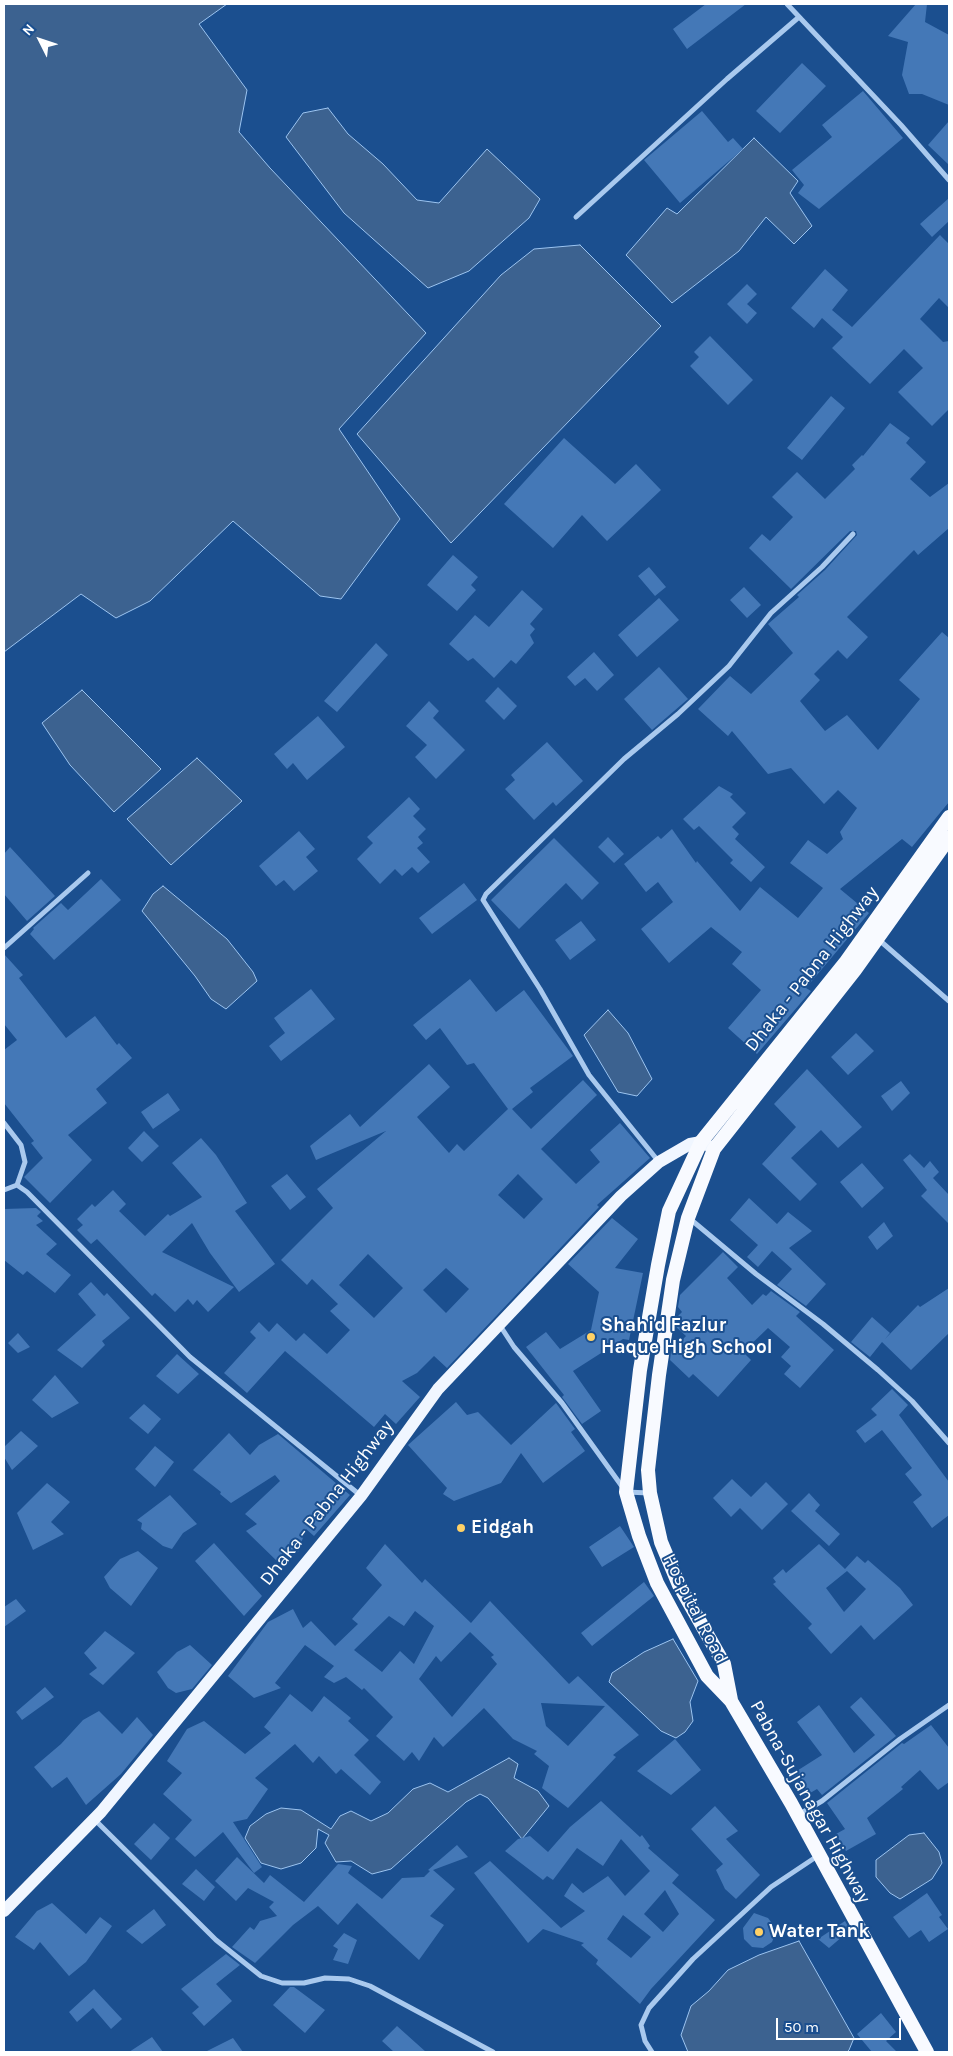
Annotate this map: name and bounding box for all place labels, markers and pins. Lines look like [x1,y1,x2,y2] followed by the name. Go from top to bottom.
[601,1315,773,1359] place label: Shahid Fazlur Haque High School
[585,1331,597,1343] marker: Shahid Fazlur Haque High School
[471,1517,534,1539] place label: Eidgah
[455,1522,467,1534] marker: Eidgah
[769,1921,870,1943] place label: Water Tank
[753,1926,765,1938] marker: Water Tank

